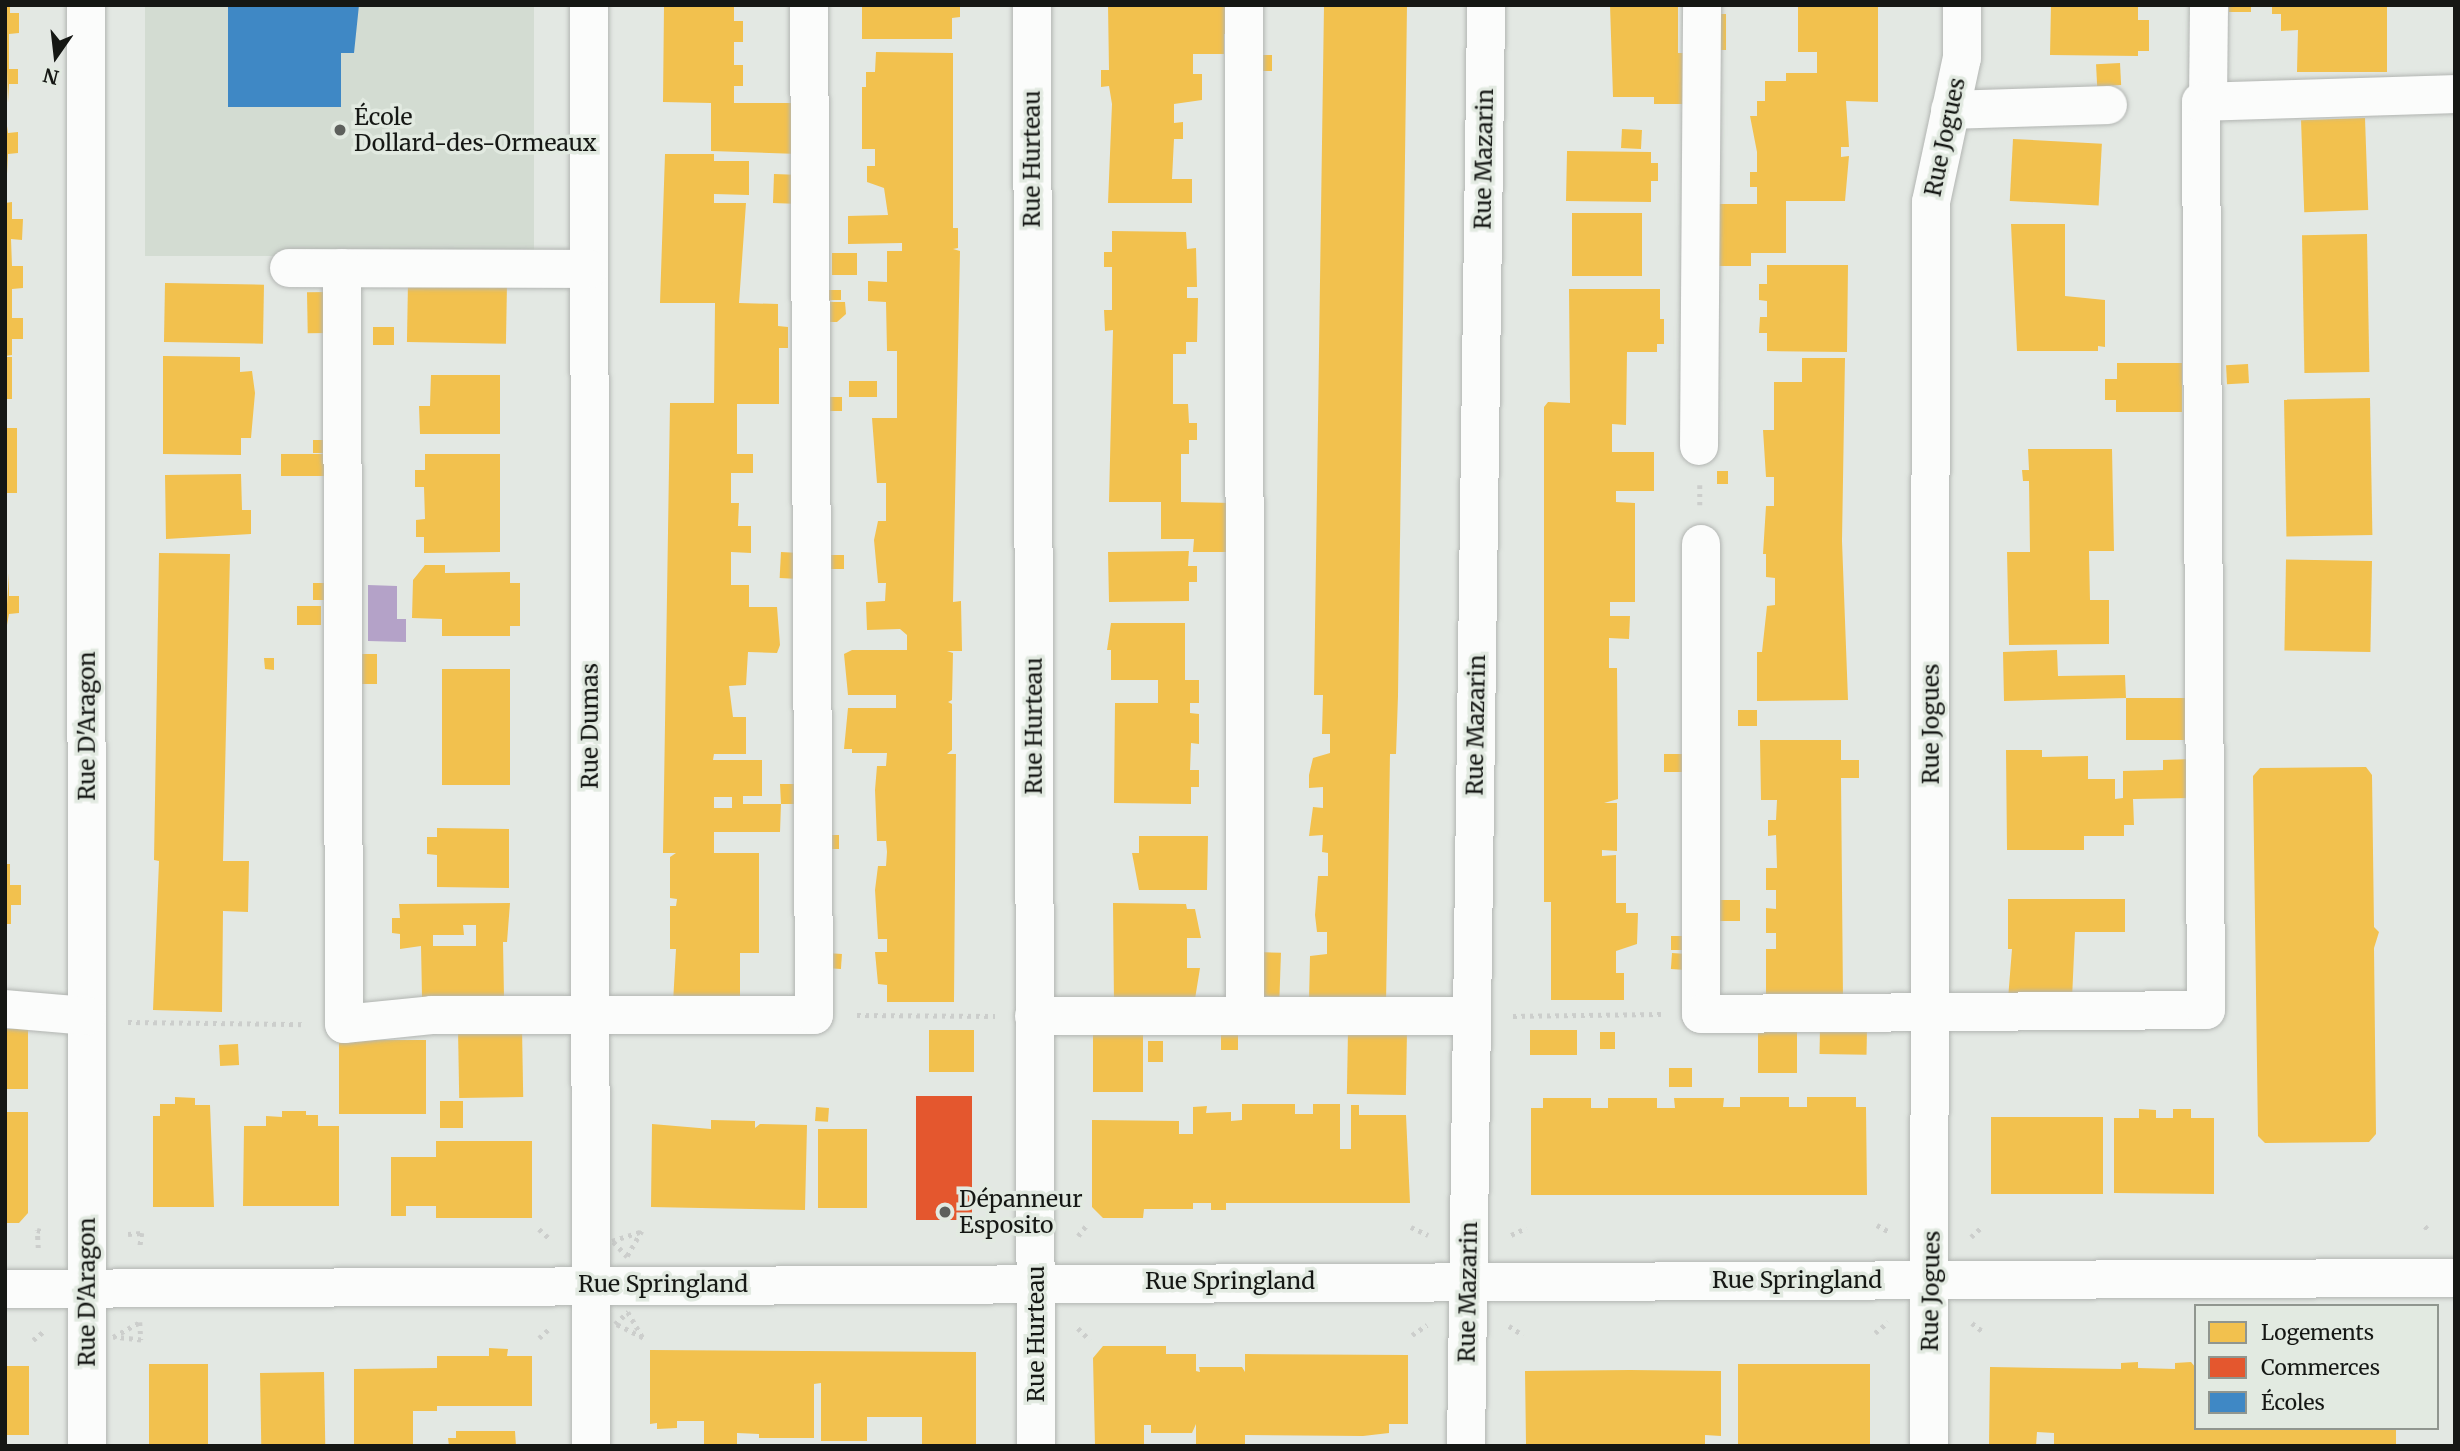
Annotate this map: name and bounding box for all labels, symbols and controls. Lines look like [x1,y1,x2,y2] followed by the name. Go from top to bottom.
[21,21,91,91] north arrow
[41,63,61,90] text: N
[1919,75,1971,199] street label: Rue Jogues
[1469,88,1499,230] street label: Rue Mazarin
[1018,90,1046,228] street label: Rue Hurteau
[354,103,597,157] place label: École Dollard-des-Ormeaux
[332,122,348,138] marker: École Dollard-des-Ormeaux
[73,651,101,801] street label: Rue D'Aragon
[1461,654,1491,796] street label: Rue Mazarin
[1020,657,1048,795] street label: Rue Hurteau
[576,663,604,789] street label: Rue Dumas
[1917,664,1945,784] street label: Rue Jogues
[959,1185,1083,1239] place label: Dépanneur Esposito
[937,1204,953,1220] marker: Dépanneur Esposito
[73,1217,101,1367] street label: Rue D'Aragon
[1453,1221,1483,1363] street label: Rue Mazarin
[1916,1230,1946,1352] street label: Rue Jogues
[1022,1265,1050,1403] street label: Rue Hurteau
[1712,1266,1882,1294] street label: Rue Springland
[1145,1267,1315,1295] street label: Rue Springland
[578,1270,748,1298] street label: Rue Springland
[2194,1304,2439,1430] legend
[2261,1319,2374,1346] text: Logements
[2261,1354,2380,1381] text: Commerces
[2261,1389,2325,1416] text: Écoles

